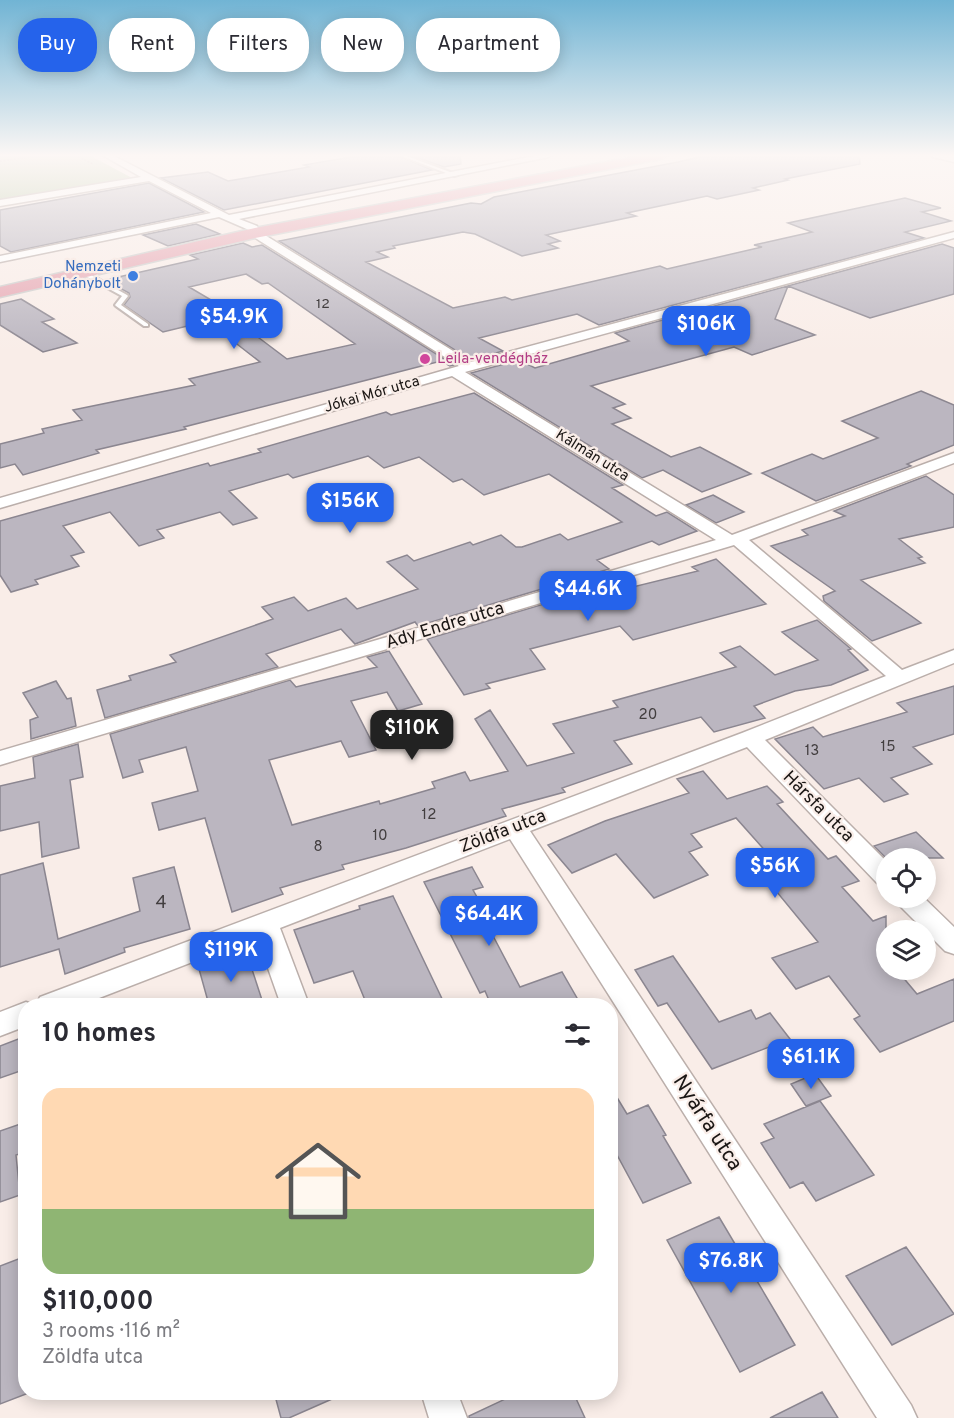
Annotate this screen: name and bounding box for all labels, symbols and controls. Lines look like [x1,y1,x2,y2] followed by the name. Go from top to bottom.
[18,18,97,72] chip: Buy
[109,18,195,72] chip: Rent
[207,18,309,72] chip: Filters
[321,18,404,72] chip: New
[416,18,560,72] chip: Apartment
[43,258,121,294] place label: Nemzeti Dohánybolt
[126,269,140,283] marker: Nemzeti Dohánybolt
[316,296,330,313] house number: 12
[185,299,283,350] pin: $54.9K
[200,305,268,331] text: $54.9K
[664,306,748,357] pin: $106K
[676,312,736,338] text: $106K
[437,350,548,369] place label: Leila-vendégház
[418,352,432,366] marker: Leila-vendégház
[322,372,422,418] street label: Jókai Mór utca
[552,426,632,486] street label: Kálmán utca
[308,483,392,534] pin: $156K
[321,489,379,515] text: $156K
[539,571,637,622] pin: $44.6K
[553,577,623,603] text: $44.6K
[383,597,507,655] street label: Ady Endre utca
[639,706,657,725] house number: 20
[370,710,454,761] pin: $110K
[384,716,440,742] text: $110K
[881,738,895,757] house number: 15
[805,742,819,761] house number: 13
[777,766,859,848] street label: Hársfa utca
[456,805,550,859] street label: Zöldfa utca
[422,806,436,825] house number: 12
[372,827,388,846] house number: 10
[313,838,323,857] house number: 8
[739,848,811,899] pin: $56K
[876,848,936,980] map controls
[876,848,936,908] button: locate
[750,854,800,880] text: $56K
[155,892,167,915] house number: 4
[440,896,538,947] pin: $64.4K
[454,902,524,928] text: $64.4K
[876,920,936,980] button: layers
[189,932,273,983] pin: $119K
[204,938,258,964] text: $119K
[42,1018,156,1051] text: 10 homes
[561,1018,594,1051] icon: filters
[762,1039,860,1090] pin: $61.1K
[781,1045,841,1071] text: $61.1K
[666,1070,748,1176] street label: Nyárfa utca
[264,1127,372,1235] icon: home
[682,1243,780,1294] pin: $76.8K
[698,1249,764,1275] text: $76.8K
[42,1286,154,1319] text: $110,000
[42,1319,180,1345] text: 3 rooms · 116 m²
[42,1345,143,1371] text: Zöldfa utca

